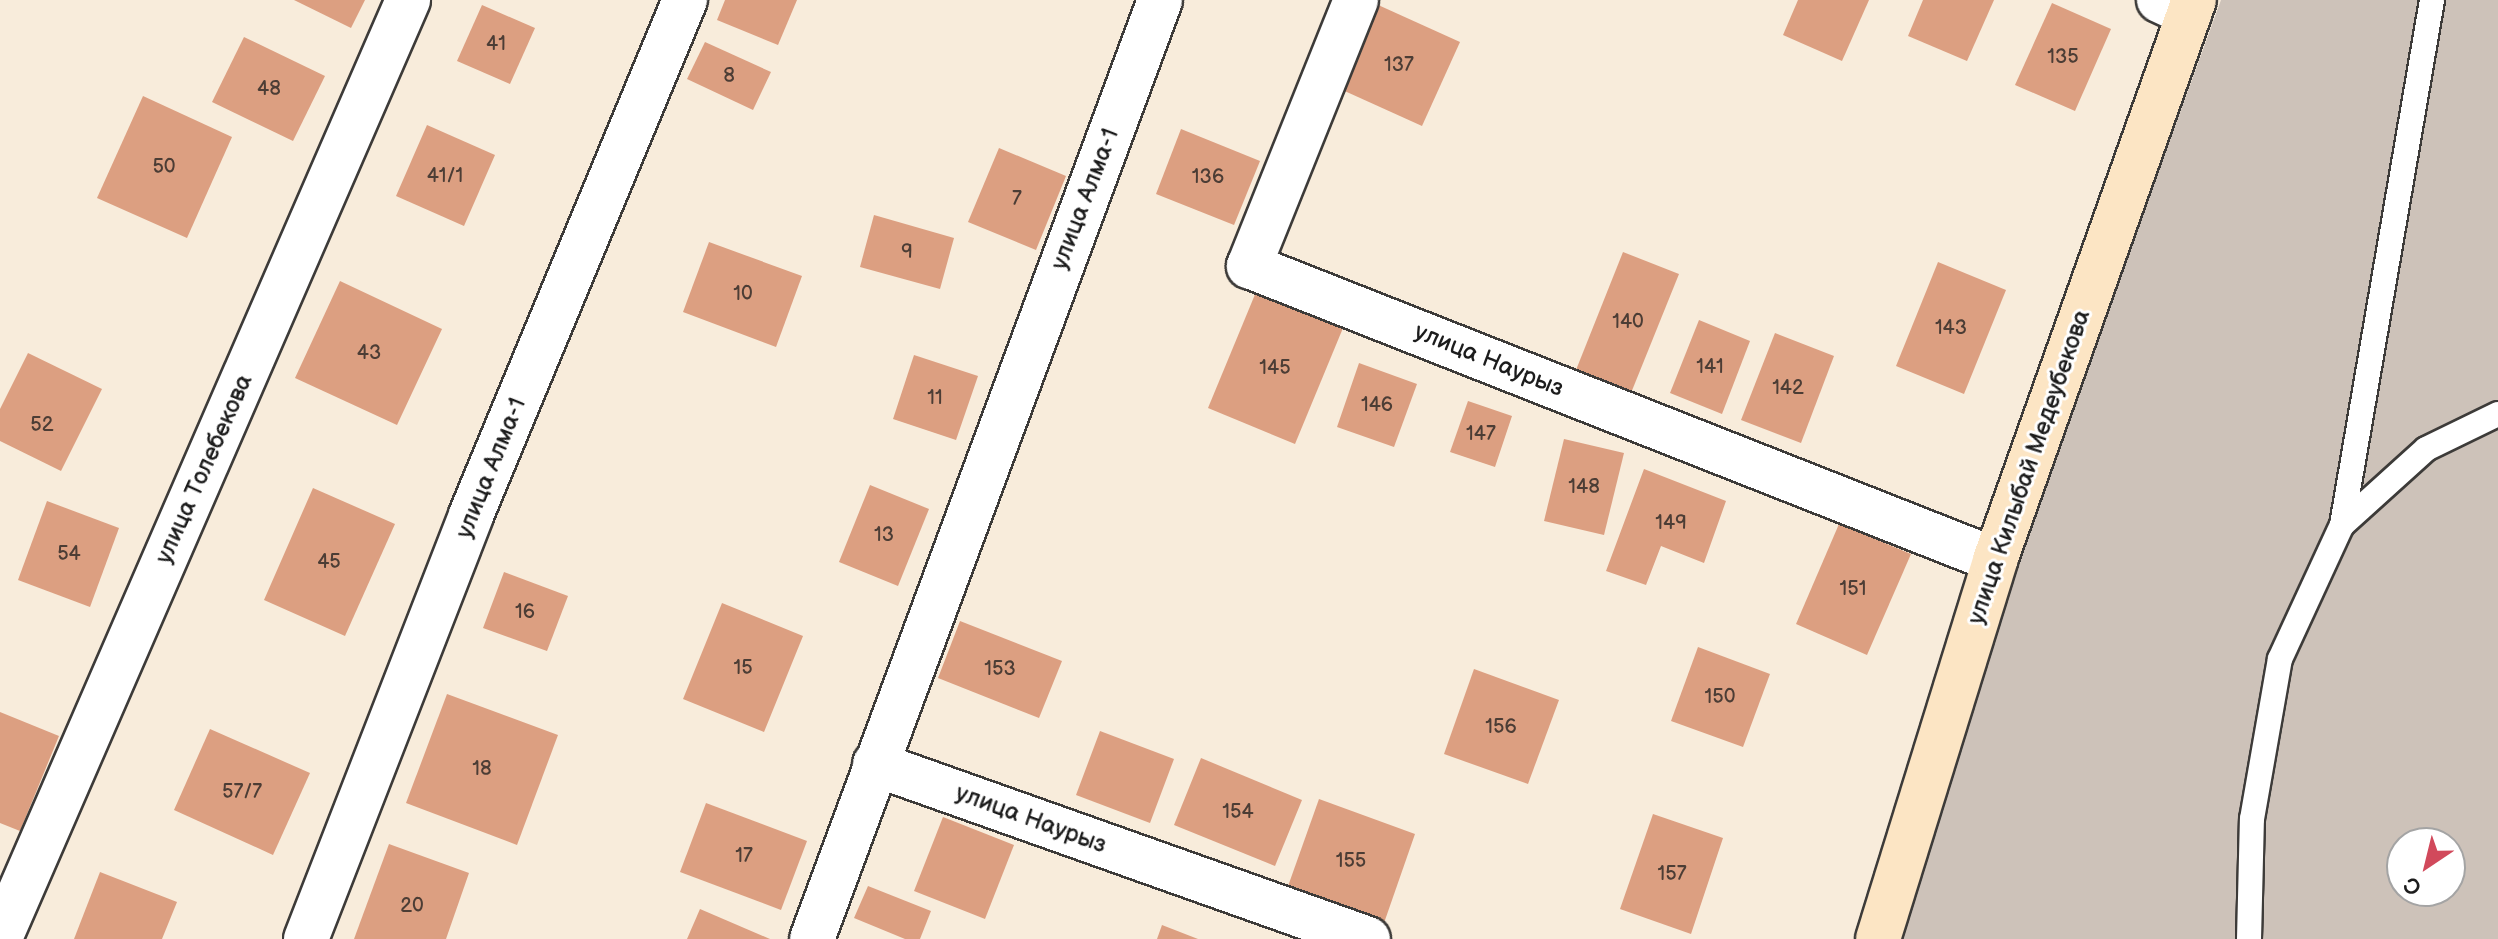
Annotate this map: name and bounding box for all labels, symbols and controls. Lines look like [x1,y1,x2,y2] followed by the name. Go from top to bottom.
[486,32,506,56] house number: 41
[2047,45,2079,69] house number: 135
[1384,53,1414,77] house number: 137
[723,64,735,88] house number: 8
[257,77,281,101] house number: 48
[1045,124,1125,274] street label: улица Алма-1
[152,155,176,179] house number: 50
[427,164,463,188] house number: 41/1
[1192,165,1224,189] house number: 136
[1012,187,1022,211] house number: 7
[901,240,913,264] house number: 9
[733,282,753,306] house number: 10
[1962,306,2096,628] street label: улица Килыбай Медеубекова
[1612,310,1644,334] house number: 140
[1935,316,1967,340] house number: 143
[1410,317,1568,403] street label: улица Наурыз
[357,341,381,365] house number: 43
[1696,355,1724,379] house number: 141
[1259,356,1291,380] house number: 145
[149,370,259,568] street label: улица Толебекова
[1772,376,1804,400] house number: 142
[927,386,943,410] house number: 11
[450,393,532,543] street label: улица Алма-1
[1361,393,1393,417] house number: 146
[30,413,54,437] house number: 52
[1466,422,1496,446] house number: 147
[1568,475,1600,499] house number: 148
[1655,511,1687,535] house number: 149
[874,523,894,547] house number: 13
[57,542,81,566] house number: 54
[317,550,341,574] house number: 45
[1840,577,1866,601] house number: 151
[515,600,535,624] house number: 16
[733,656,753,680] house number: 15
[984,657,1016,681] house number: 153
[1705,685,1735,709] house number: 150
[1485,715,1517,739] house number: 156
[472,757,492,781] house number: 18
[952,778,1110,860] street label: улица Наурыз
[222,780,262,804] house number: 57/7
[1222,800,1254,824] house number: 154
[2386,827,2466,907] north arrow
[735,844,753,868] house number: 17
[1336,849,1366,873] house number: 155
[1657,862,1687,886] house number: 157
[2399,870,2427,901] text: С
[400,894,424,918] house number: 20

